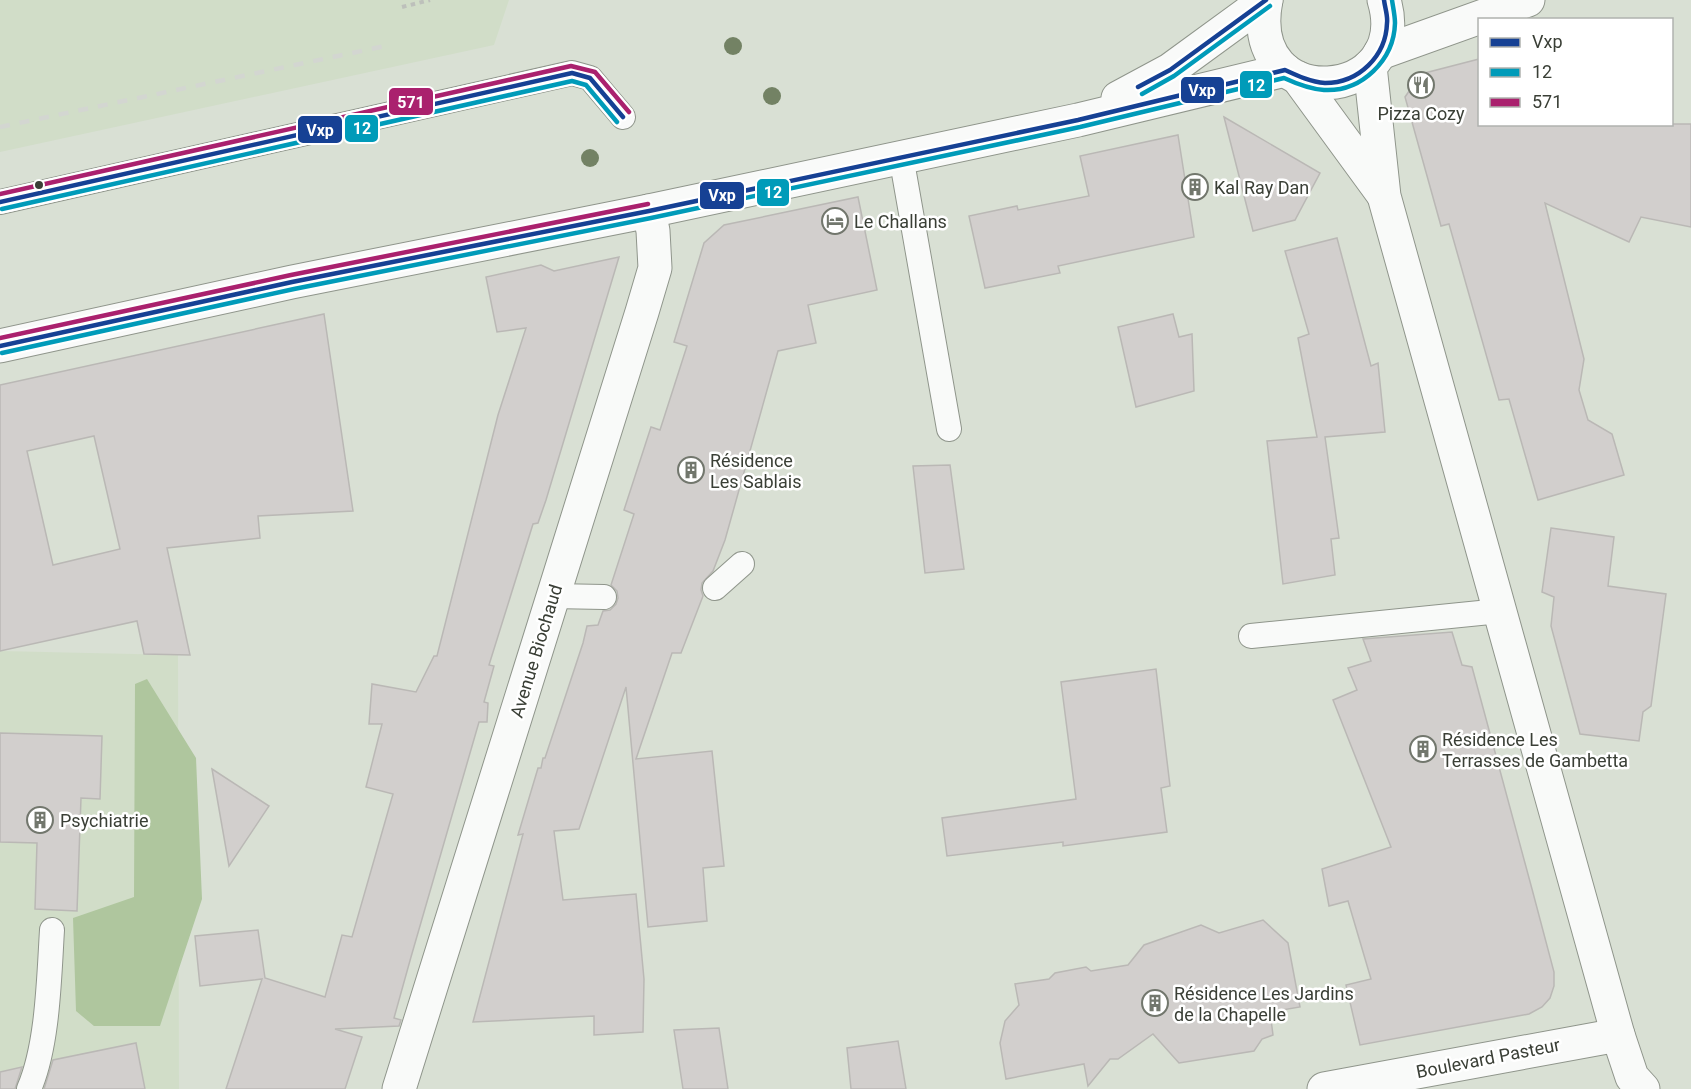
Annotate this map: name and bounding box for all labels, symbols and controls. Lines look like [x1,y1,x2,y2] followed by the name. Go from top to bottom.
[1478,18,1673,126] legend
[1532,31,1563,52] text: Vxp
[1532,61,1552,82] text: 12
[1239,70,1273,99] line badge: 12
[1406,70,1436,100] restaurant icon: Pizza Cozy
[1180,76,1225,104] line badge: Vxp
[1247,76,1265,95] text: 12
[1188,81,1216,100] text: Vxp
[388,87,434,116] line badge: 571
[1532,91,1562,112] text: 571
[397,93,425,112] text: 571
[1377,103,1465,124] place label: Pizza Cozy
[344,114,379,143] line badge: 12
[297,115,343,144] line badge: Vxp
[353,119,371,138] text: 12
[306,121,334,140] text: Vxp
[1180,172,1210,202] building icon: Kal Ray Dan
[1214,177,1309,198] place label: Kal Ray Dan
[756,178,790,207] line badge: 12
[33,179,45,191] unlabelled marker
[699,181,745,210] line badge: Vxp
[764,183,782,202] text: 12
[708,186,736,205] text: Vxp
[820,206,850,236] hotel icon: Le Challans
[854,211,947,232] place label: Le Challans
[710,450,801,492] place label: Résidence Les Sablais
[676,455,706,485] building icon: Résidence Les Sablais
[506,582,566,720] street label: Avenue Biochaud
[1442,729,1628,771] place label: Résidence Les Terrasses de Gambetta
[1408,734,1438,764] building icon: Résidence Les Terrasses de Gambetta
[25,805,55,835] building icon: Psychiatrie
[60,810,148,831] place label: Psychiatrie
[1174,983,1354,1025] place label: Résidence Les Jardins de la Chapelle
[1140,988,1170,1018] building icon: Résidence Les Jardins de la Chapelle
[1414,1034,1562,1082] street label: Boulevard Pasteur

